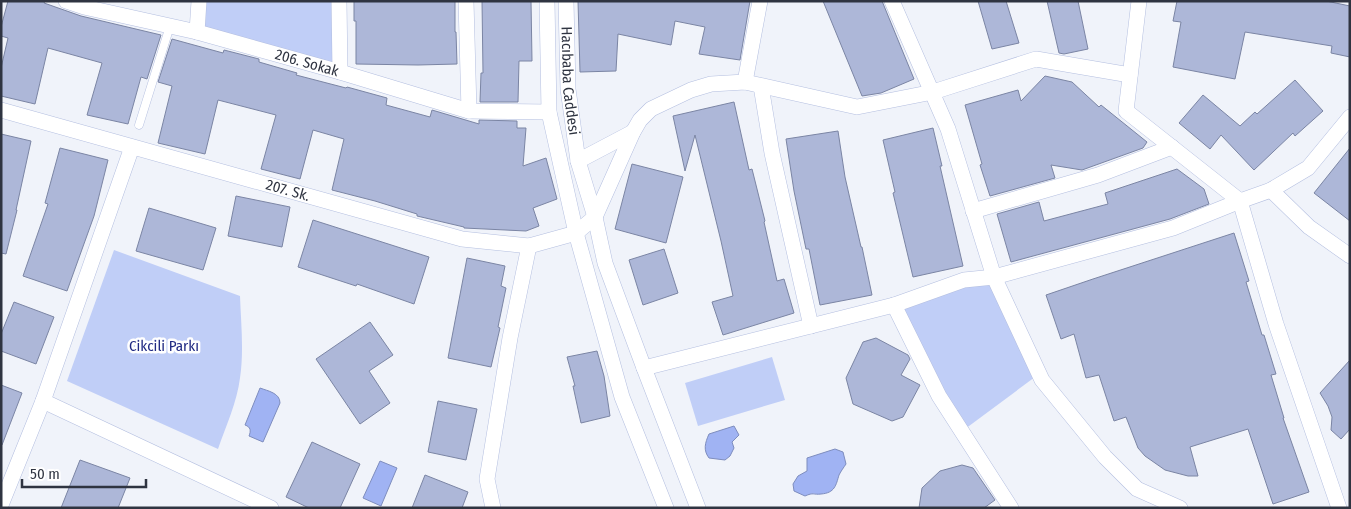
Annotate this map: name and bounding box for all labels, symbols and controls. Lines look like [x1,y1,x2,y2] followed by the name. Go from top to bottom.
[558,26,583,136] street label: Hacıbaba Caddesi
[273,45,341,80] street label: 206. Sokak
[264,176,312,205] street label: 207. Sk.
[129,337,199,355] park label: Cikcili Parkı
[22,456,146,488] scale bar
[30,465,60,483] text: 50 m

